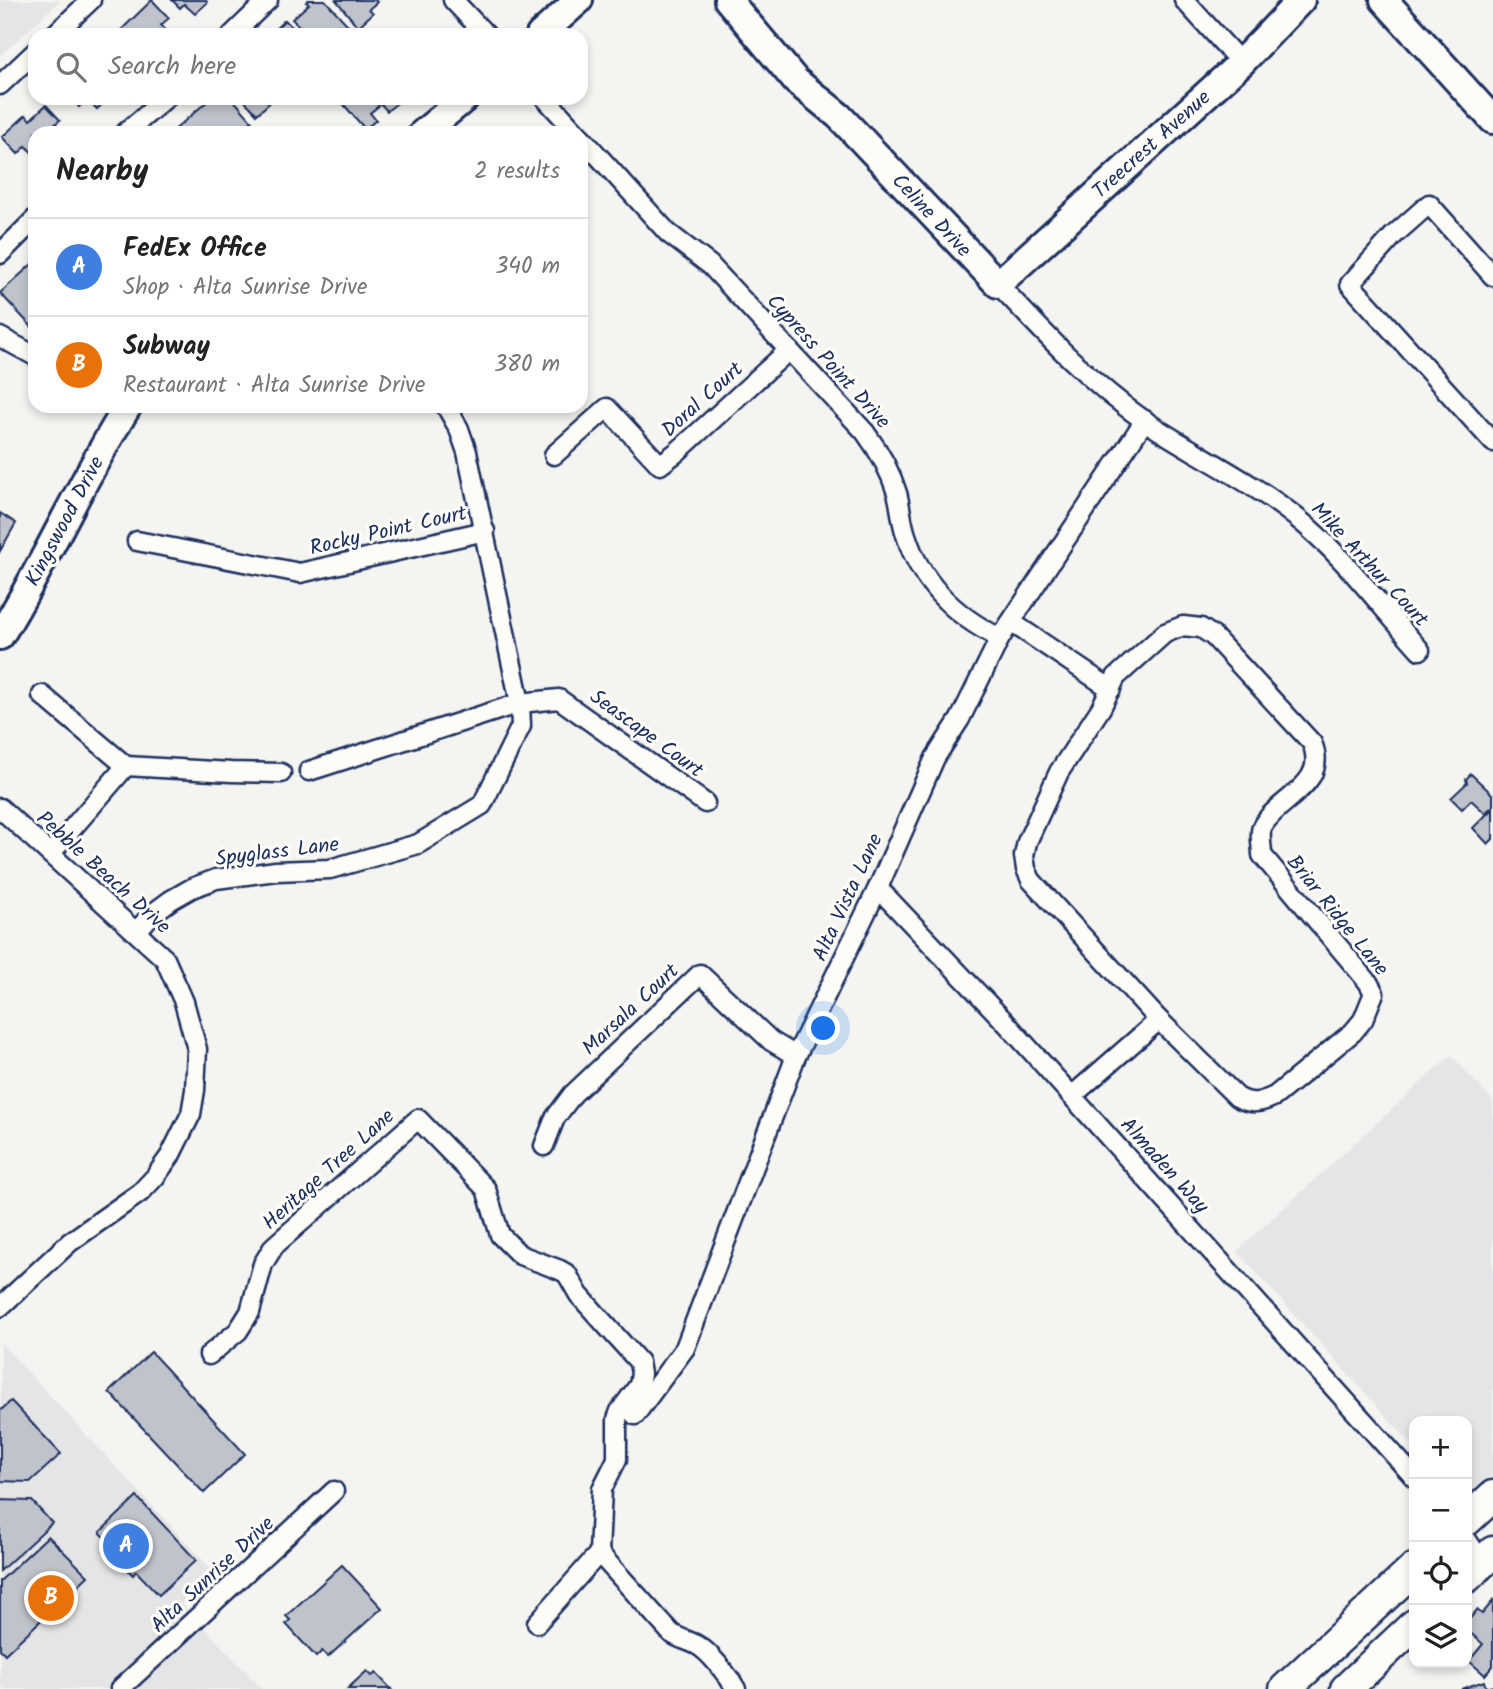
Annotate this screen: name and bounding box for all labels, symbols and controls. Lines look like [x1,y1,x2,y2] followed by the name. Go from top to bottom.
[28,28,588,105] search box
[108,46,236,88] text: Search here
[52,48,90,86] icon: search
[1085,82,1219,208] street label: Treecrest Avenue
[56,148,148,196] text: Nearby
[474,154,560,190] text: 2 results
[883,166,979,266] street label: Celine Drive
[123,228,267,270] text: FedEx Office
[72,249,86,285] text: A
[495,249,560,285] text: 340 m
[123,270,367,306] text: Shop · Alta Sunrise Drive
[758,287,898,438] street label: Cypress Point Drive
[123,326,210,368] text: Subway
[72,347,86,383] text: B
[494,347,560,383] text: 380 m
[655,354,752,446] street label: Doral Court
[123,368,425,404] text: Restaurant · Alta Sunrise Drive
[17,450,114,593] street label: Kingswood Drive
[1302,495,1437,636] street label: Mike Arthur Court
[307,497,471,566] street label: Rocky Point Court
[582,682,711,787] street label: Seascape Court
[28,803,178,943] street label: Pebble Beach Drive
[213,828,341,876] street label: Spyglass Lane
[804,828,893,967] street label: Alta Vista Lane
[1277,848,1397,984] street label: Briar Ridge Lane
[575,956,688,1064] street label: Marsala Court
[806,1011,840,1045] your location
[255,1101,403,1239] street label: Heritage Tree Lane
[1111,1110,1216,1222] street label: Almaden Way
[1409,1416,1472,1668] map controls
[1409,1416,1472,1479] button: +
[1409,1479,1472,1542] button: −
[144,1508,283,1641] street label: Alta Sunrise Drive
[103,1520,149,1572] pin: A
[1409,1542,1472,1605] button: locate
[28,1572,74,1624] pin: B
[1409,1605,1472,1668] button: layers

